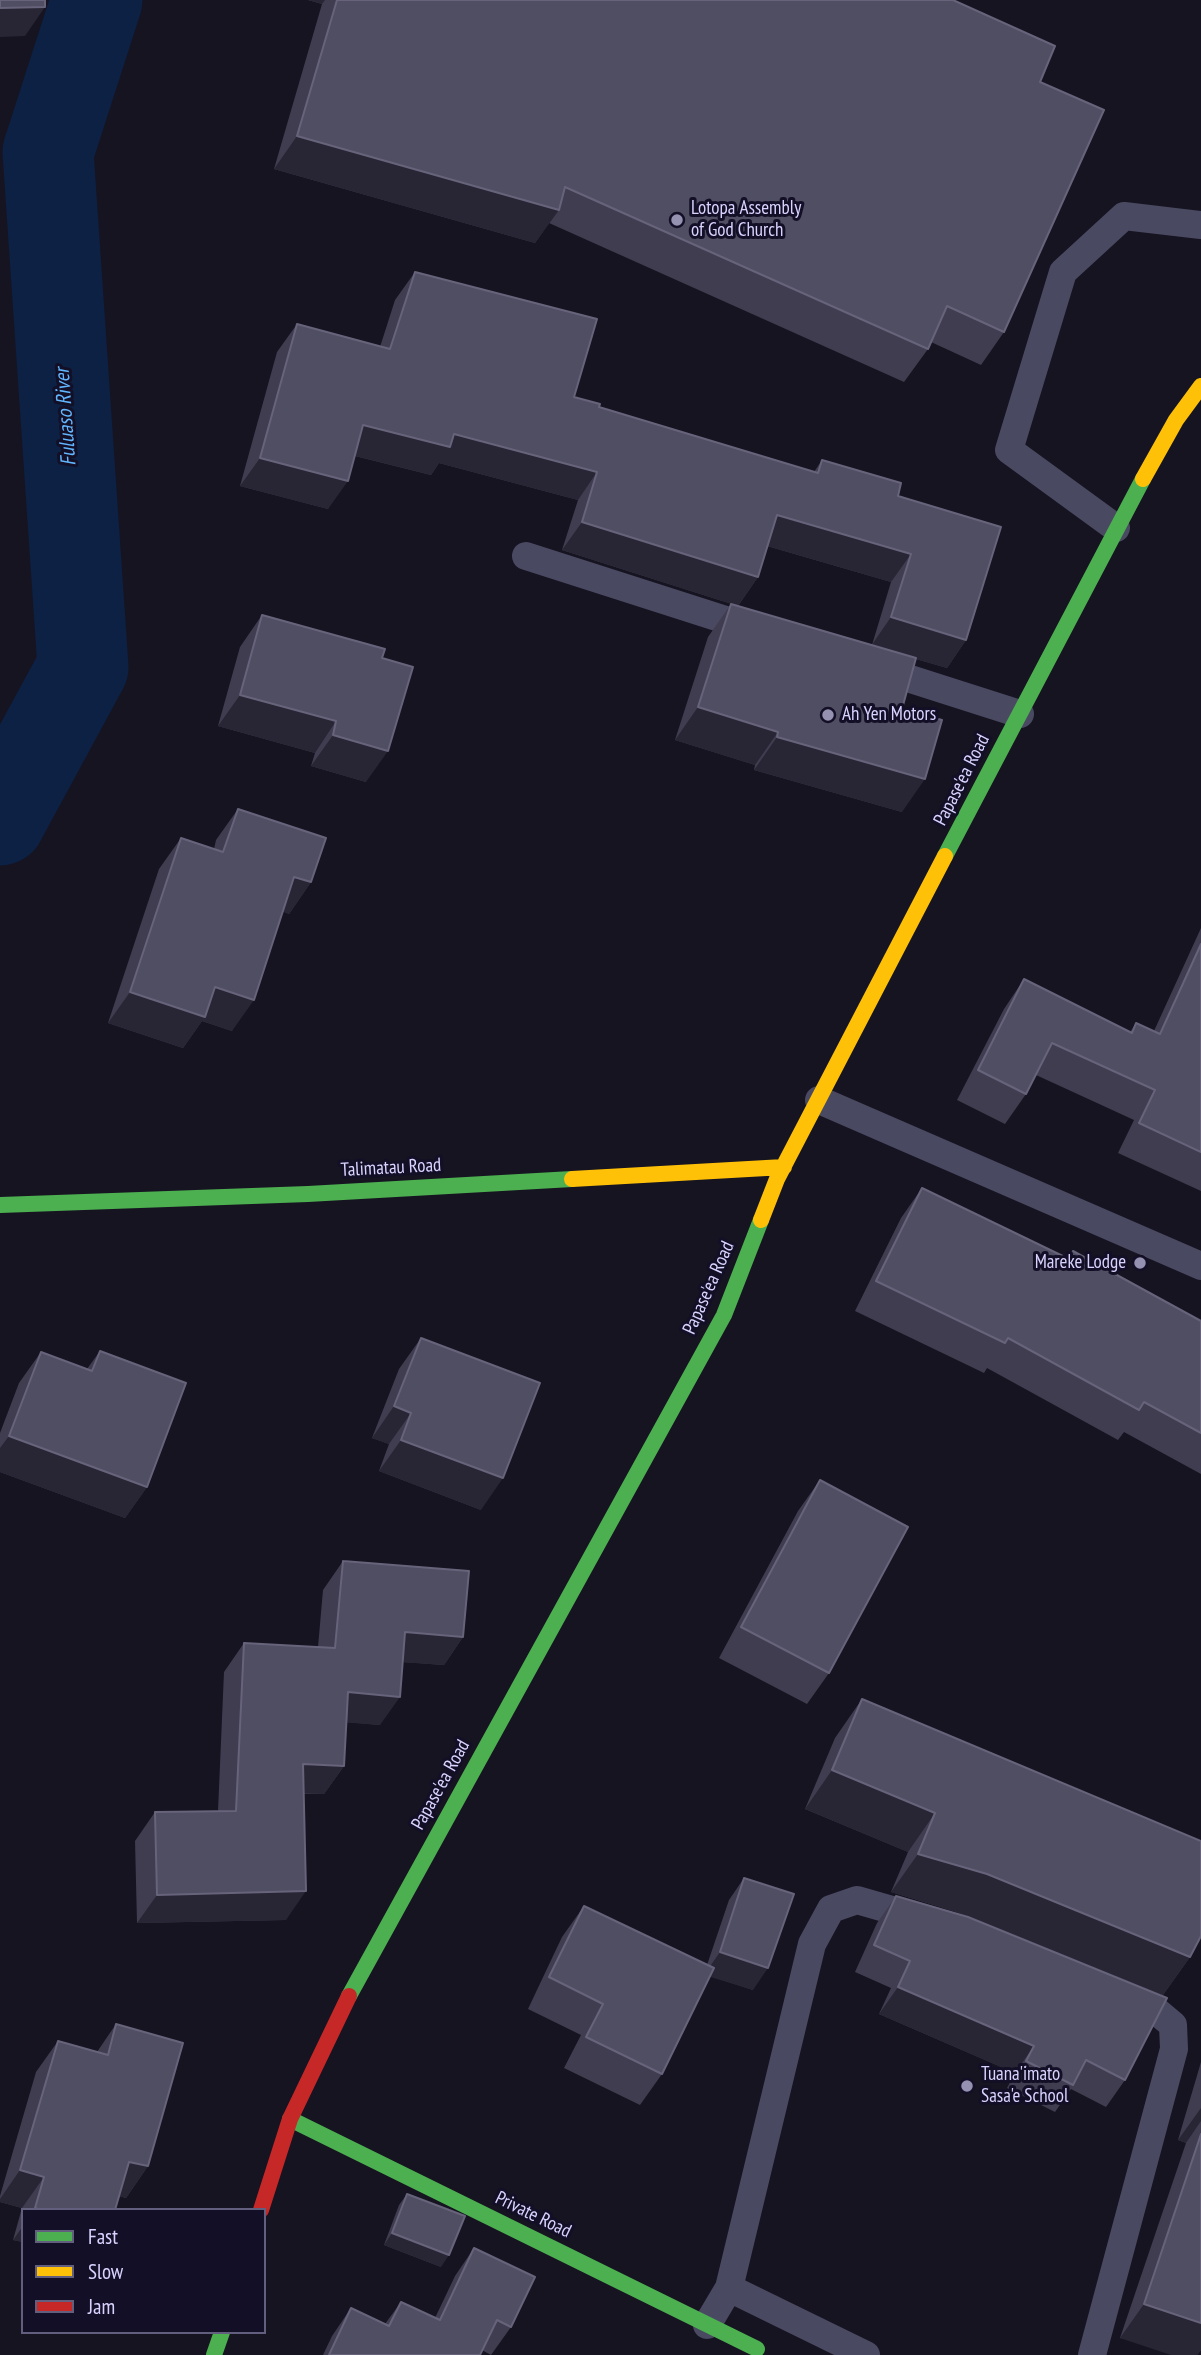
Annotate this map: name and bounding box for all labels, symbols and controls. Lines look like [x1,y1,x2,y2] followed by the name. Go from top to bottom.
[691,198,801,242] place label: Lotopa Assembly of God Church
[669,212,685,228] marker: Lotopa Assembly of God Church
[50,367,82,467] water label: Fuluaso River
[842,704,936,726] place label: Ah Yen Motors
[820,707,836,723] marker: Ah Yen Motors
[929,731,995,829] street label: Papase'ea Road
[340,1154,442,1182] street label: Talimatau Road
[678,1238,740,1338] street label: Papase'ea Road
[1035,1252,1126,1274] place label: Mareke Lodge
[1132,1255,1148,1271] marker: Mareke Lodge
[407,1736,475,1834] street label: Papase'ea Road
[981,2064,1068,2108] place label: Tuana'imato Sasa'e School
[959,2078,975,2094] marker: Tuana'imato Sasa'e School
[491,2187,575,2243] street label: Private Road
[21,2208,266,2334] legend
[88,2223,118,2250] text: Fast
[88,2258,123,2285] text: Slow
[88,2293,115,2320] text: Jam

